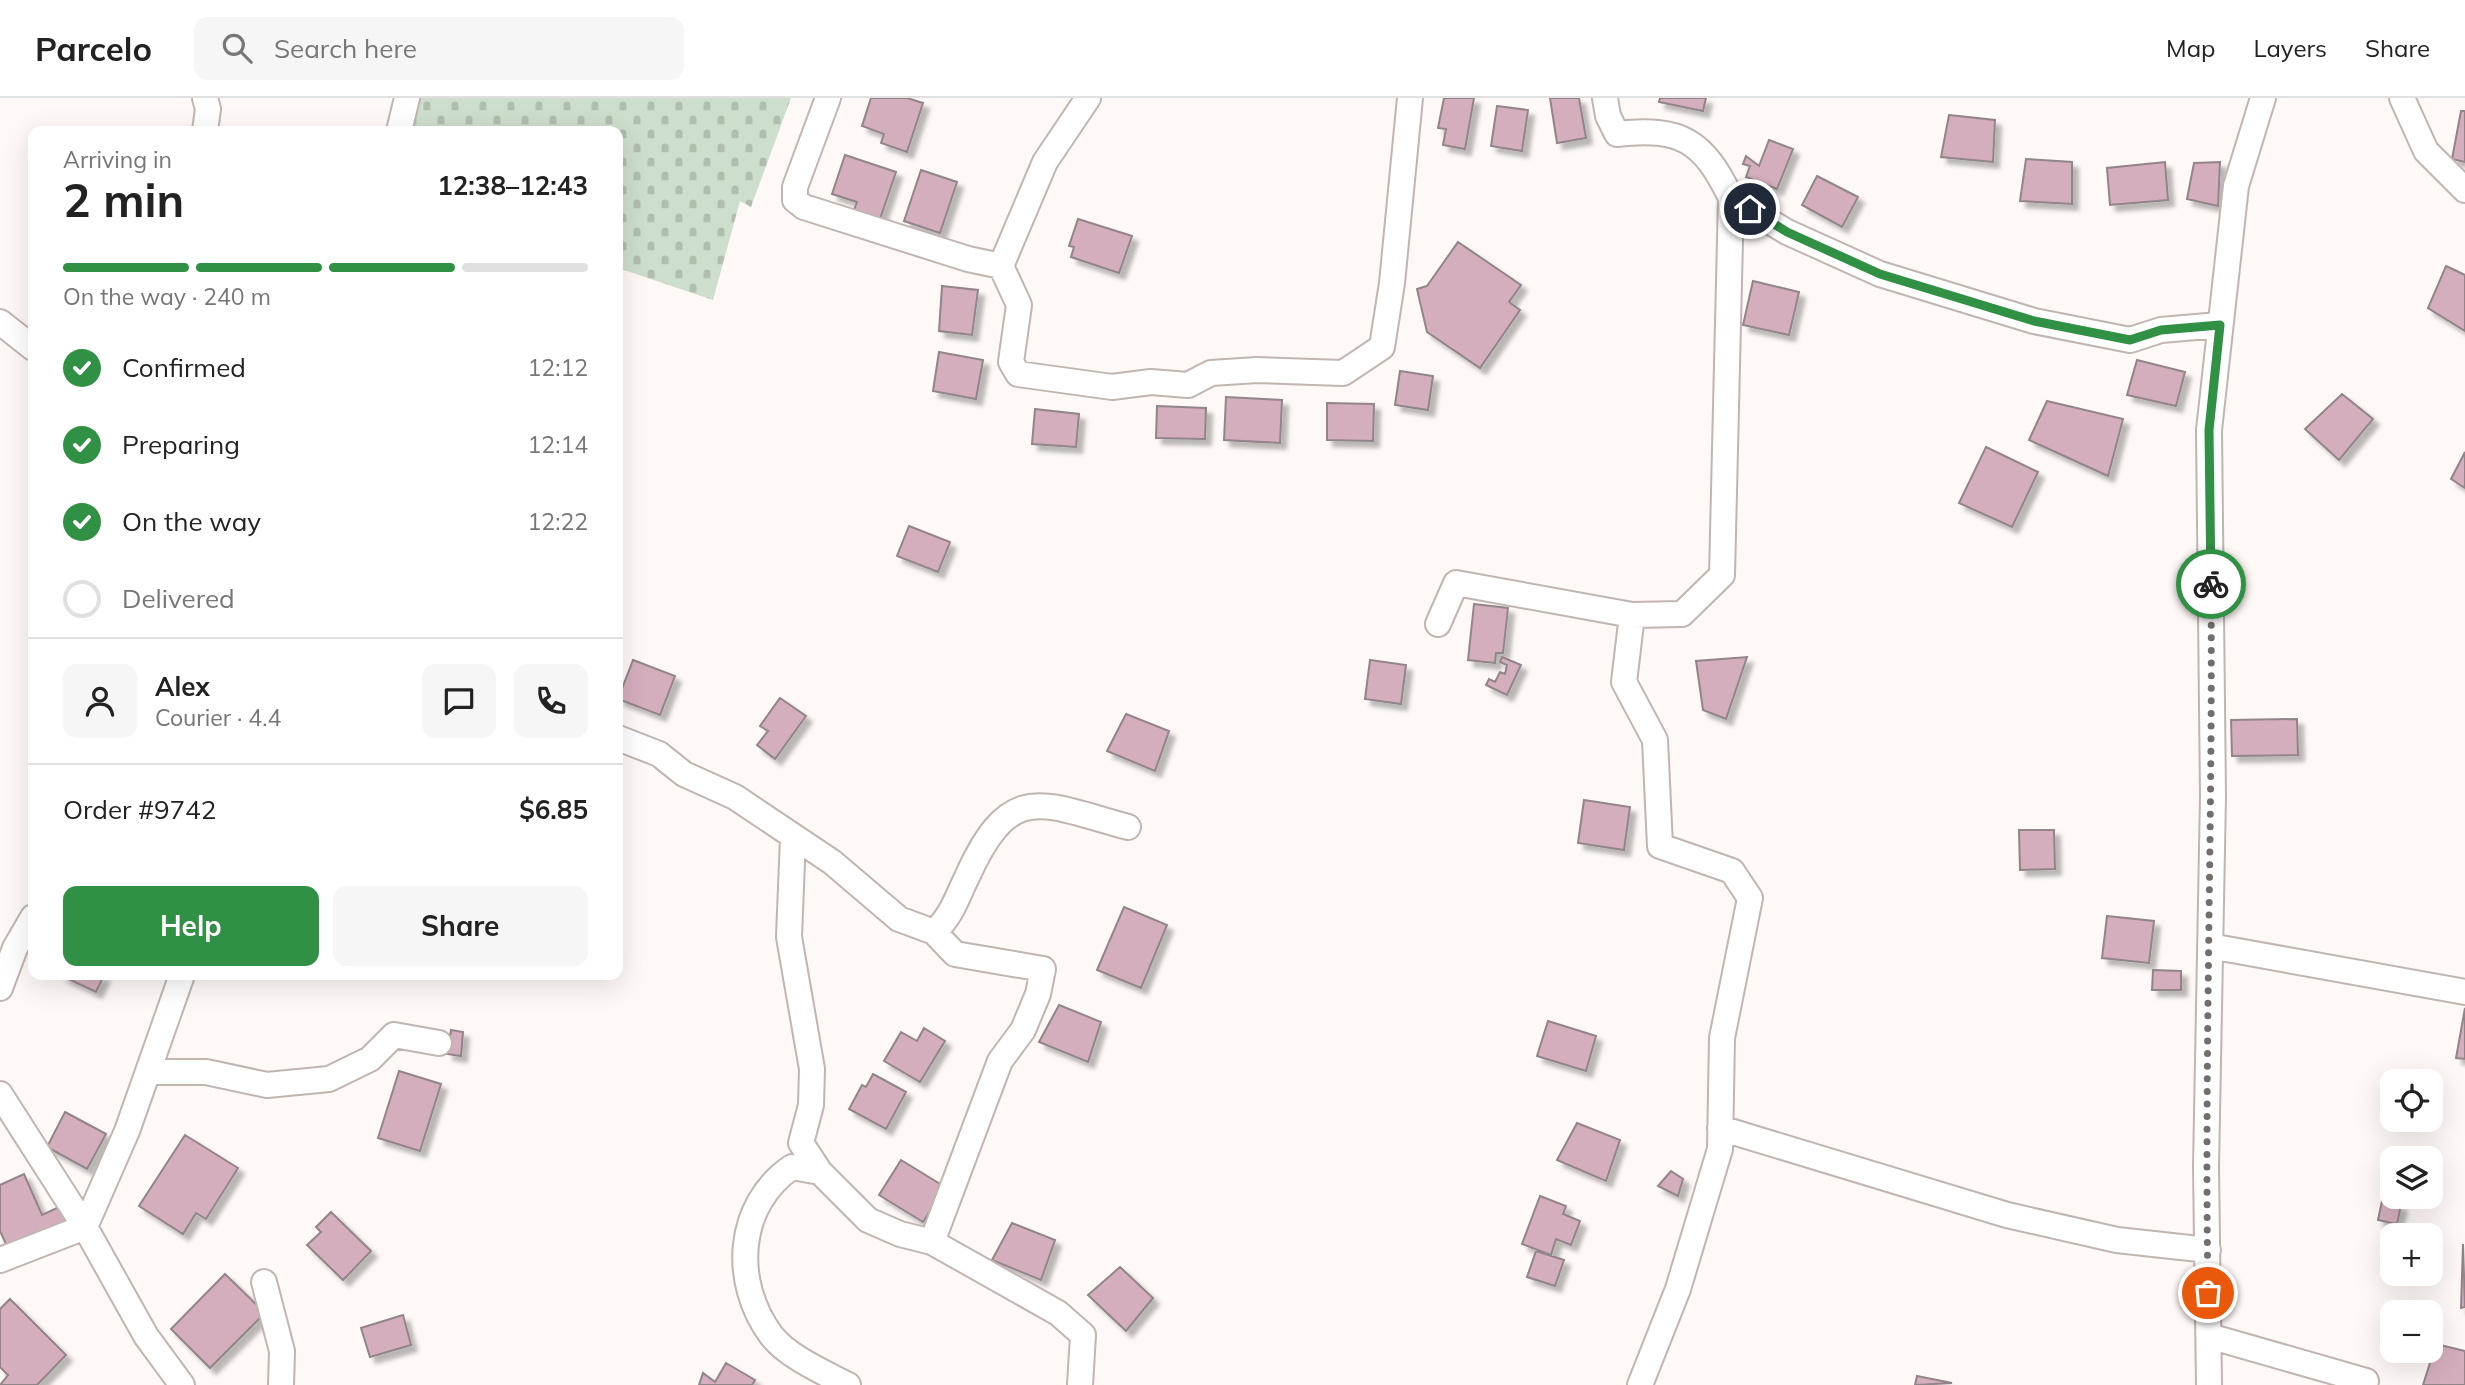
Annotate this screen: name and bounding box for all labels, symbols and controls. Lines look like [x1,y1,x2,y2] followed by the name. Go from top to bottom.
[194,17,684,80] search box
[35,28,152,69] text: Parcelo
[218,29,256,67] icon: search
[274,32,417,65] text: Search here
[2166,33,2215,63] text: Map
[2253,33,2327,63] text: Layers
[2365,33,2430,63] text: Share
[63,145,172,174] text: Arriving in
[437,169,588,202] text: 12:38–12:43
[63,171,184,229] text: 2 min
[1720,179,1780,239] pin
[1731,190,1769,228] icon: home
[63,282,271,311] text: On the way · 240 m
[63,349,101,387] icon: check
[122,351,246,384] text: Confirmed
[528,353,588,382] text: 12:12
[63,426,101,464] icon: check
[122,428,240,461] text: Preparing
[528,430,588,459] text: 12:14
[63,503,101,541] icon: check
[122,505,261,538] text: On the way
[528,507,588,536] text: 12:22
[2176,549,2246,619] courier
[2192,565,2230,603] icon: bike
[122,582,235,615] text: Delivered
[63,664,137,738] button: person
[422,664,496,738] button: chat
[514,664,588,738] button: phone
[155,670,210,703] text: Alex
[155,703,281,732] text: Courier · 4.4
[63,793,216,826] text: Order #9742
[519,793,588,826] text: $6.85
[63,886,319,966] button: Help
[333,886,588,966] button: Share
[2380,1069,2443,1363] map controls
[2380,1069,2443,1132] button: locate
[2380,1146,2443,1209] button: layers
[2380,1223,2443,1286] button: +
[2178,1263,2238,1323] pin
[2189,1274,2227,1312] icon: bag
[2380,1300,2443,1363] button: −

